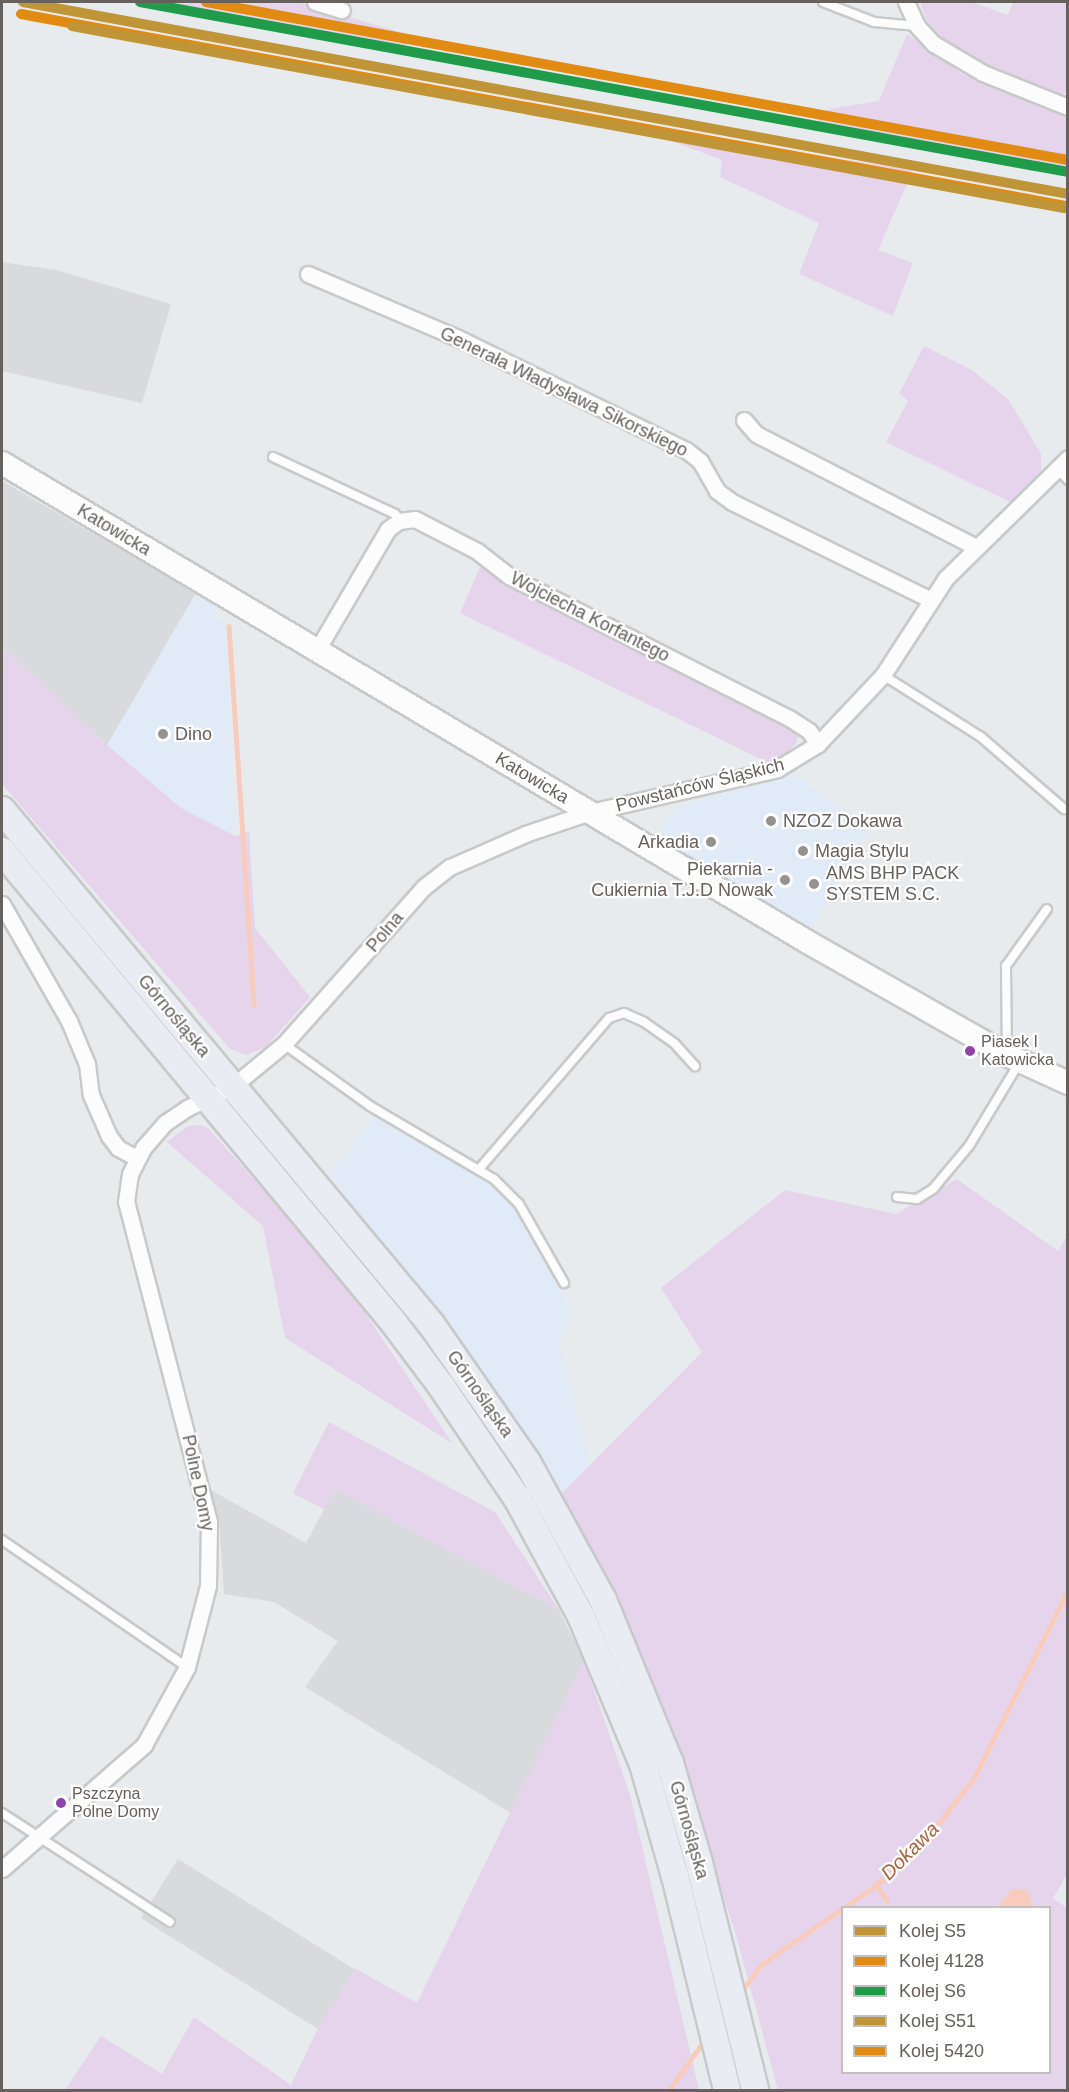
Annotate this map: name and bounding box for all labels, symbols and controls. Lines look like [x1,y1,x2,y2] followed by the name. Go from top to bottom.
[437,322,691,462] street label: Generała Władysława Sikorskiego
[73,500,155,560] street label: Katowicka
[507,567,673,667] street label: Wojciecha Korfantego
[175,723,212,745] place label: Dino
[156,727,170,741] marker: Dino
[491,748,573,808] street label: Katowicka
[613,754,787,816] street label: Powstańców Śląskich
[783,810,902,832] place label: NZOZ Dokawa
[764,814,778,828] marker: NZOZ Dokawa
[638,831,699,853] place label: Arkadia
[704,835,718,849] marker: Arkadia
[815,840,909,862] place label: Magia Stylu
[796,844,810,858] marker: Magia Stylu
[591,859,773,902] place label: Piekarnia - Cukiernia T.J.D Nowak
[826,863,960,906] place label: AMS BHP PACK SYSTEM S.C.
[778,873,792,887] marker: Piekarnia - Cukiernia T.J.D Nowak
[807,877,821,891] marker: AMS BHP PACK SYSTEM S.C.
[362,907,408,957] street label: Polna
[133,970,215,1062] street label: Górnośląska
[981,1032,1054,1070] place label: Piasek I Katowicka
[964,1045,976,1057] marker: Piasek I Katowicka
[442,1346,518,1442] street label: Górnośląska
[177,1433,219,1533] street label: Polne Domy
[665,1778,713,1882] street label: Górnośląska
[72,1784,159,1822] place label: Pszczyna Polne Domy
[55,1797,67,1809] marker: Pszczyna Polne Domy
[876,1817,944,1885] water label: Dokawa
[841,1906,1051,2074] legend
[899,1921,966,1941] text: Kolej S5
[899,1951,984,1971] text: Kolej 4128
[899,1981,966,2001] text: Kolej S6
[899,2011,976,2031] text: Kolej S51
[899,2041,984,2061] text: Kolej 5420

